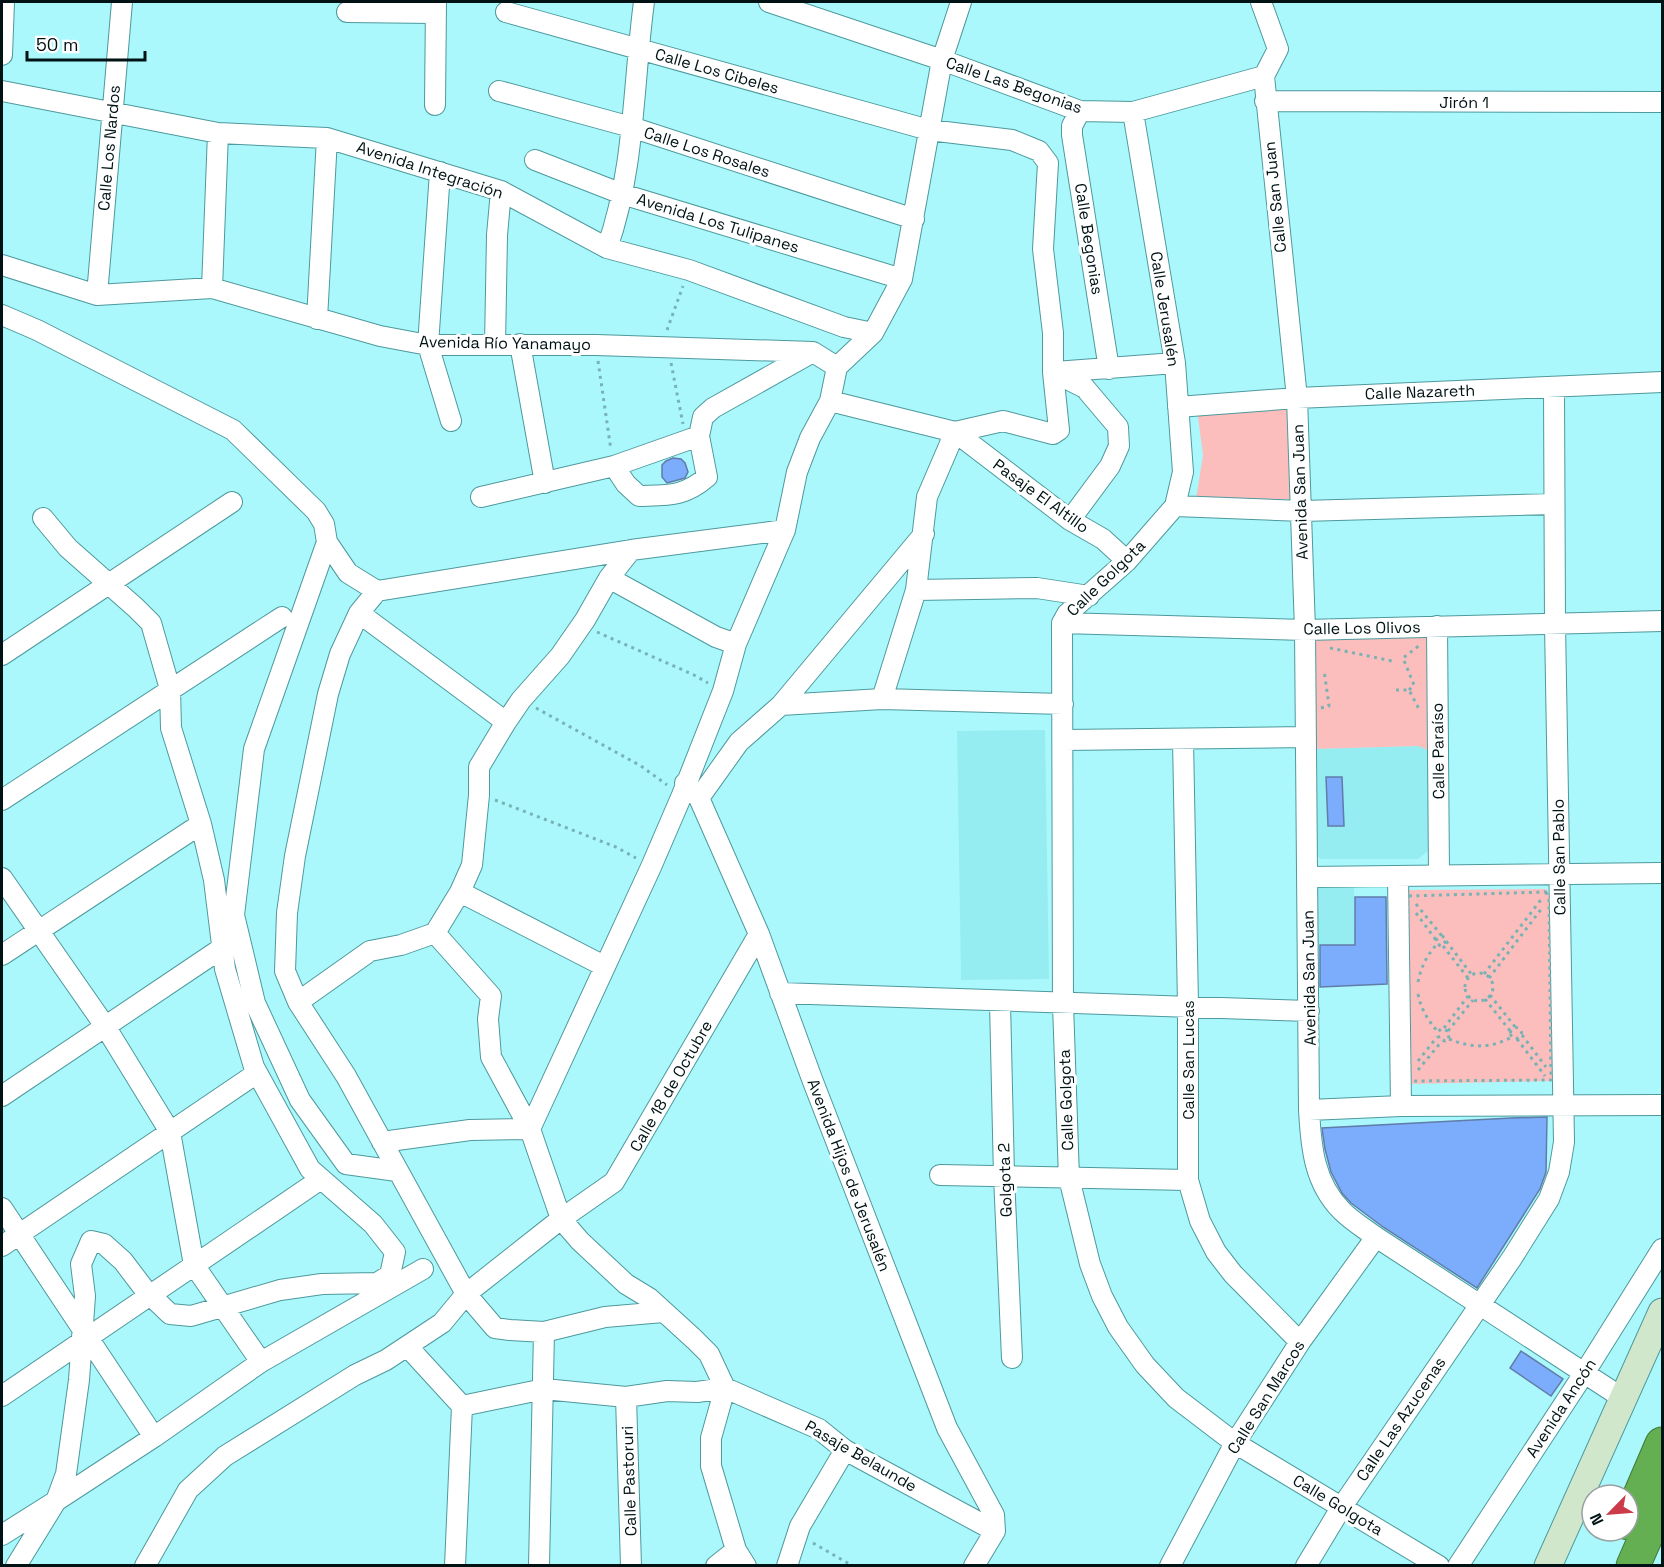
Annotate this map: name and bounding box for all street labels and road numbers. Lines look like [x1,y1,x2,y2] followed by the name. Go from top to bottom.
[653,43,781,99] street label: Calle Los Cibeles
[943,52,1085,118] street label: Calle Las Begonias
[93,84,125,212] street label: Calle Los Nardos
[1439,92,1489,113] street label: Jirón 1
[641,122,773,182] street label: Calle Los Rosales
[354,136,506,204] street label: Avenida Integración
[1259,140,1291,254] street label: Calle San Juan
[1070,182,1108,296] street label: Calle Begonias
[634,188,802,258] street label: Avenida Los Tulipanes
[1146,250,1184,368] street label: Calle Jerusalén
[419,331,591,355] street label: Avenida Río Yanamayo
[1365,380,1475,404] street label: Calle Nazareth
[1287,424,1313,560] street label: Avenida San Juan
[989,454,1093,538] street label: Pasaje El Altillo
[1062,535,1150,621] street label: Calle Golgota
[1303,616,1421,640] street label: Calle Los Olivos
[1427,702,1449,800] street label: Calle Paraíso
[1547,799,1571,915] street label: Calle San Pablo
[1297,910,1321,1046] street label: Avenida San Juan
[1178,1000,1199,1120] street label: Calle San Lucas
[625,1017,717,1155] street label: Calle 18 de Octubre
[1054,1049,1078,1151] street label: Calle Golgota
[803,1076,895,1274] street label: Avenida Hijos de Jerusalén
[993,1142,1017,1218] street label: Golgota 2
[1223,1336,1309,1458] street label: Calle San Marcos
[1352,1353,1450,1485] street label: Calle Las Azucenas
[1521,1355,1601,1461] street label: Avenida Ancón
[801,1415,921,1497] street label: Pasaje Belaunde
[617,1425,641,1537] street label: Calle Pastoruri
[1289,1470,1387,1540] street label: Calle Golgota

